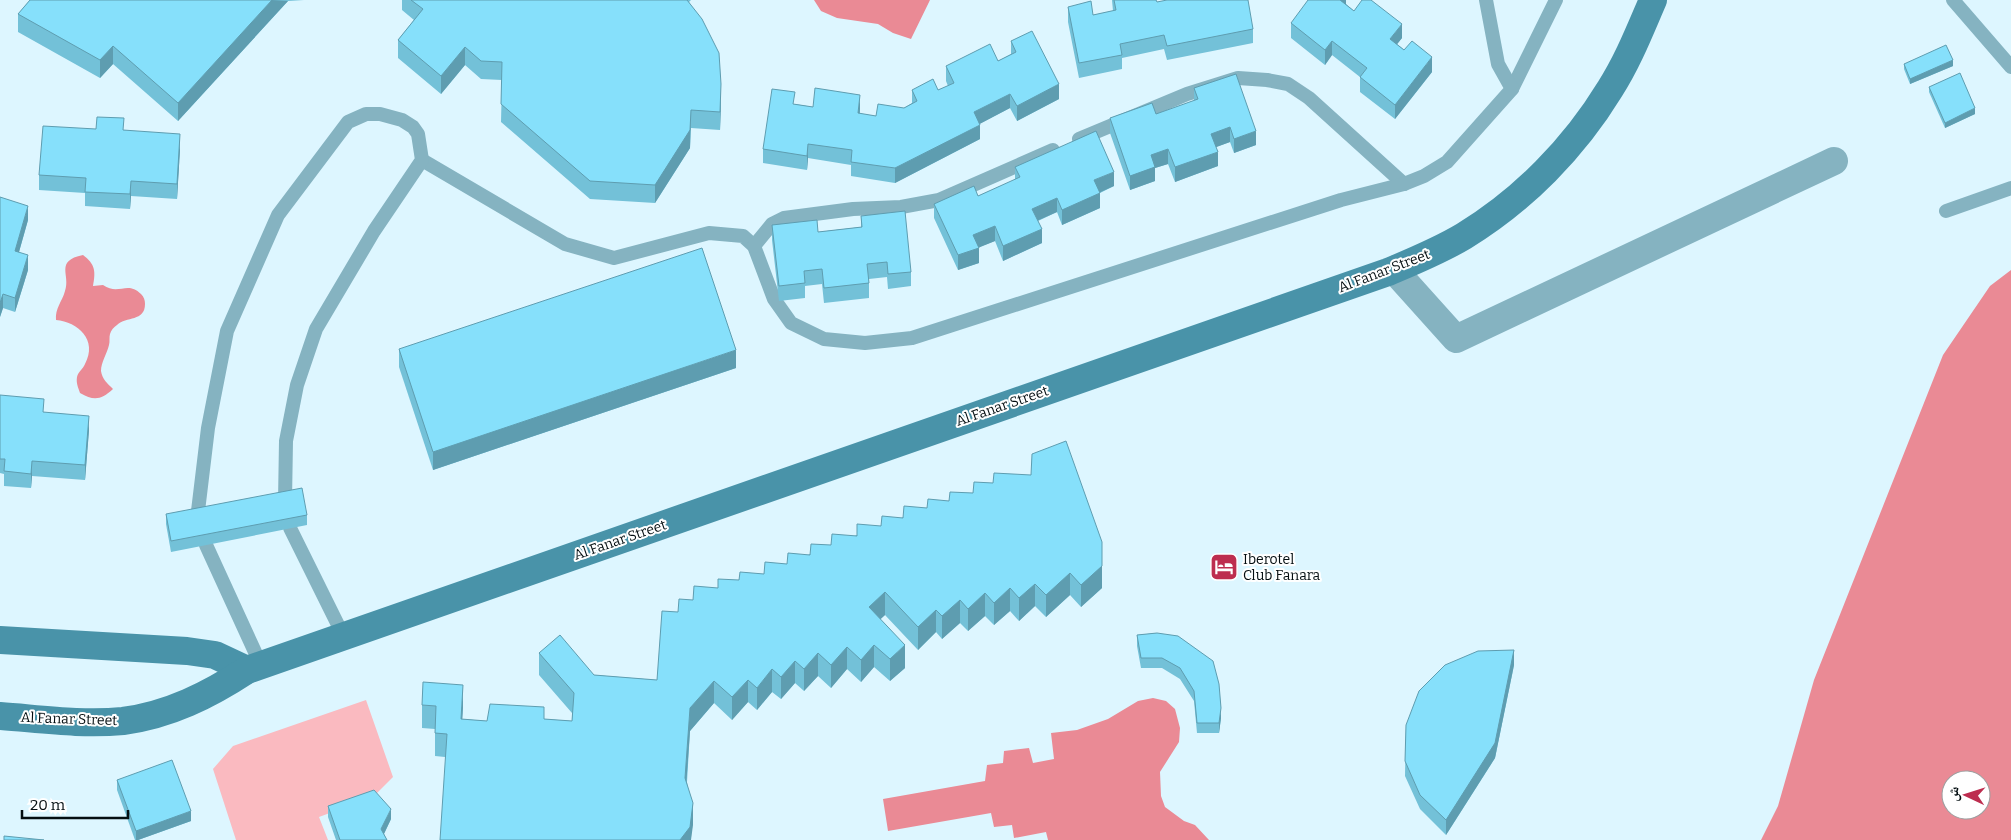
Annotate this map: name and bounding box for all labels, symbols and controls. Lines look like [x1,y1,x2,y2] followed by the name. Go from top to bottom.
[1336,246,1432,296] street label: Al Fanar Street
[954,382,1050,430] street label: Al Fanar Street
[572,516,668,564] street label: Al Fanar Street
[1243,551,1321,584] place label: Iberotel Club Fanara
[1209,552,1239,582] hotel icon: Iberotel Club Fanara
[20,709,118,729] street label: Al Fanar Street
[1941,770,1991,820] north arrow
[1945,786,1963,802] text: ش
[22,788,129,820] scale bar
[30,796,66,814] text: 20 m

